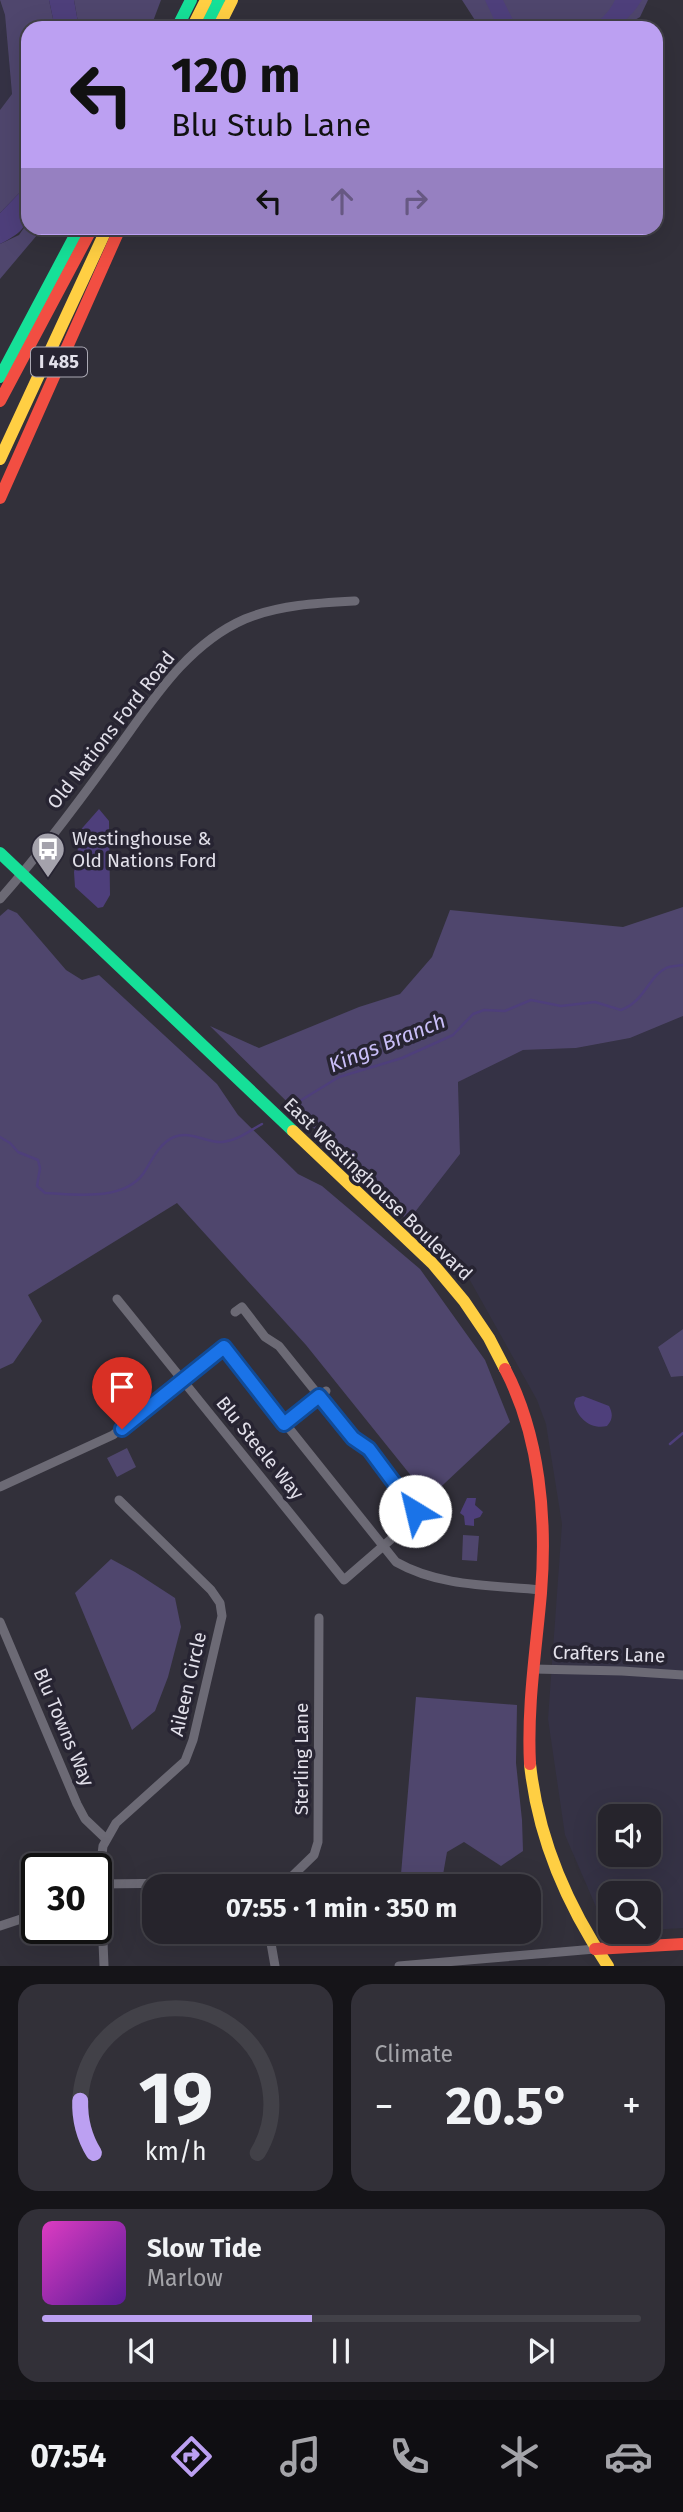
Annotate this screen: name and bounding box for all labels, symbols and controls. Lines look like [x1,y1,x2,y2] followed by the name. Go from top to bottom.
[171,46,301,105] text: 120 m
[56,49,147,140] icon: left
[171,106,371,144] text: Blu Stub Lane
[250,182,288,220] icon: left
[323,182,361,220] icon: ahead
[396,182,434,220] icon: right
[31,348,87,376] road number: I 485
[42,647,180,813] street label: Old Nations Ford Road
[72,827,217,872] place label: Westinghouse & Old Nations Ford
[29,830,67,879] bus stop icon: Westinghouse & Old Nations Ford
[325,1008,449,1078] water label: Kings Branch
[279,1093,477,1285] street label: East Westinghouse Boulevard
[92,1357,152,1429] pin
[103,1368,141,1406] icon: arrive
[211,1392,309,1505] street label: Blu Steele Way
[378,1474,452,1548] position arrow
[165,1630,211,1738] street label: Aileen Circle
[552,1641,666,1667] street label: Crafters Lane
[29,1664,100,1790] street label: Blu Towns Way
[290,1703,313,1815] street label: Sterling Lane
[598,1804,661,1944] map controls
[598,1804,661,1867] button: sound
[21,1853,112,1944] speed limit sign: 30
[598,1881,661,1944] button: search
[226,1893,457,1924] text: 07:55 · 1 min · 350 m
[375,2040,453,2068] text: Climate
[138,2056,213,2143] text: 19
[445,2075,570,2138] text: 20.5°
[375,2083,394,2129] text: −
[622,2083,641,2129] text: +
[144,2137,206,2167] text: km/h
[147,2233,262,2264] text: Slow Tide
[147,2264,223,2292] text: Marlow
[123,2332,161,2370] icon: previous
[322,2332,360,2370] icon: pause
[522,2332,560,2370] icon: next
[167,2432,216,2481] icon: directions
[276,2432,325,2481] icon: music
[385,2432,434,2481] icon: phone
[495,2432,544,2481] icon: climate
[604,2432,653,2481] icon: car
[30,2437,106,2475] text: 07:54

